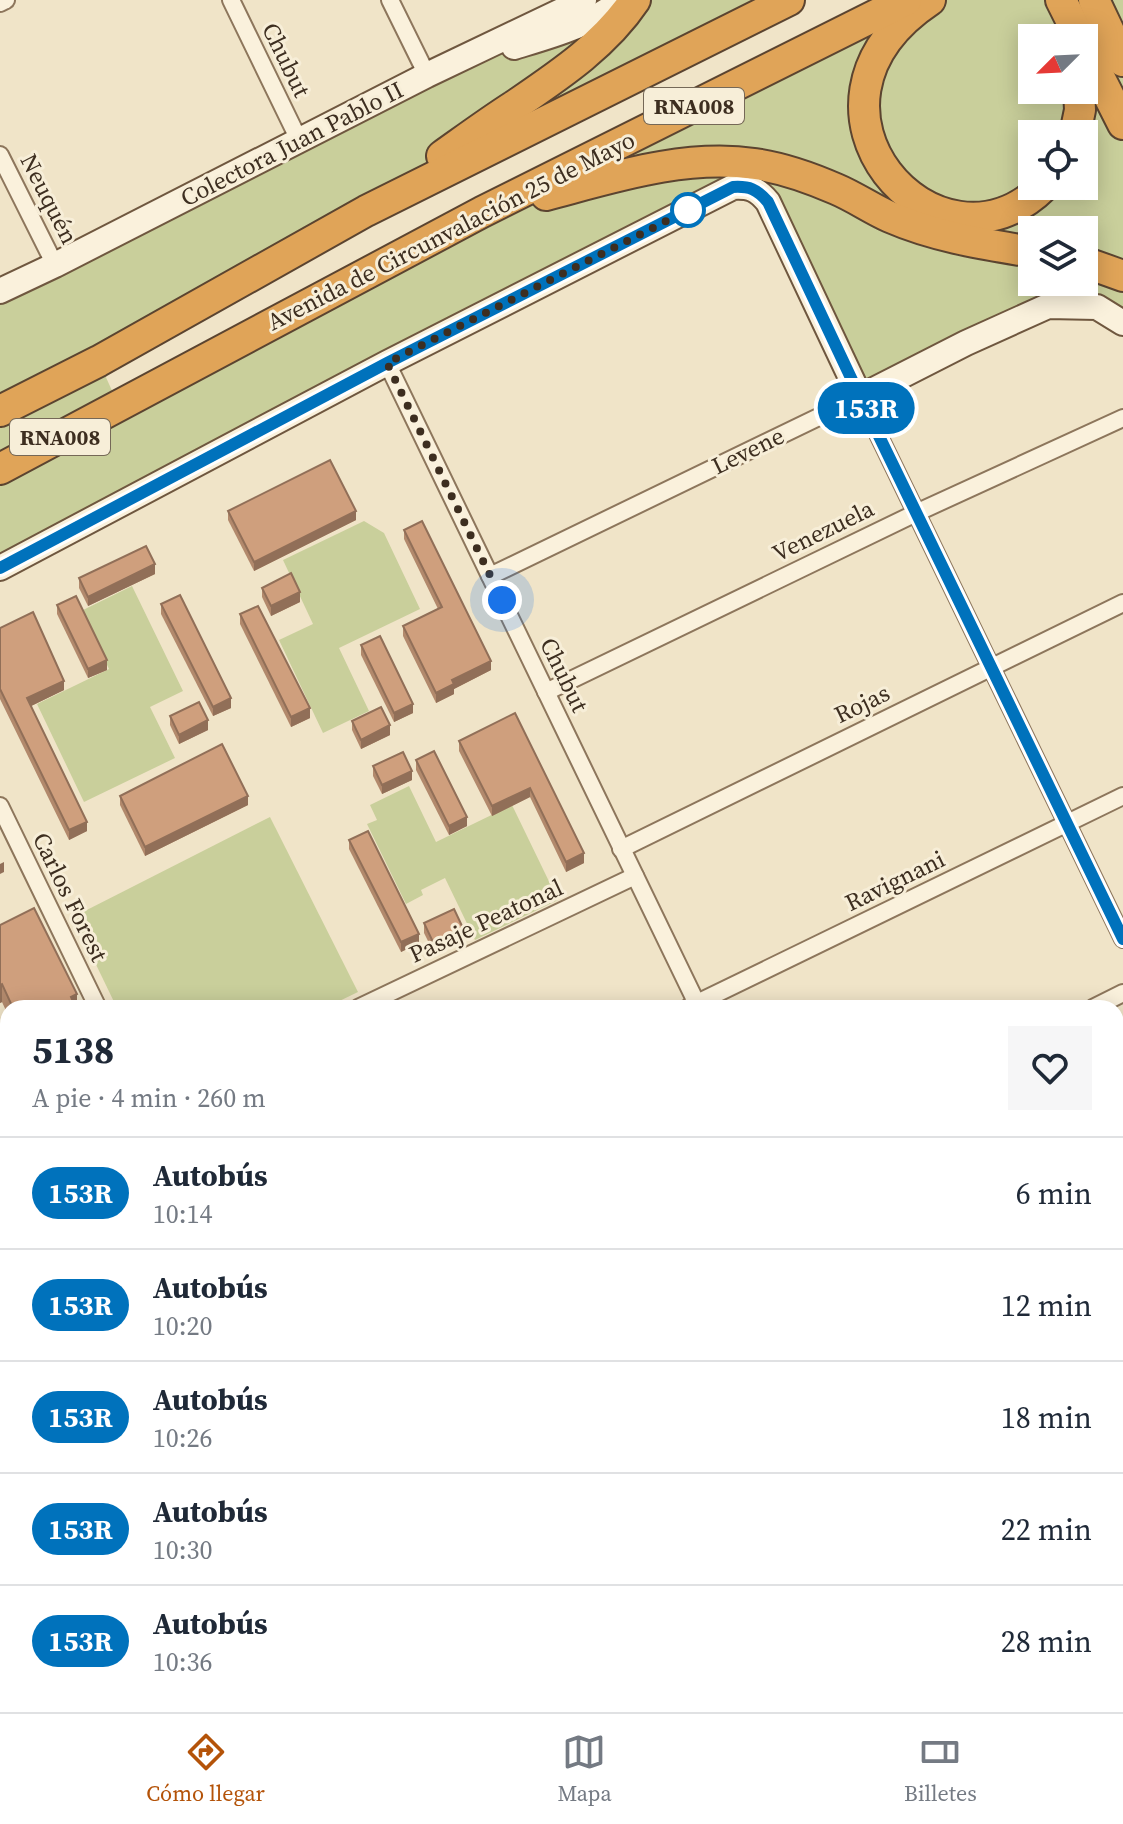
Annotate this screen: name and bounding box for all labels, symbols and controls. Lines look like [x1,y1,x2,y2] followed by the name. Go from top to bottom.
[254,17,319,103] street label: Chubut
[1018,24,1098,104] north arrow
[1018,24,1098,296] map controls
[175,73,409,214] street label: Colectora Juan Pablo II
[644,88,744,124] road number: RNA008
[1018,120,1098,200] button: locate
[261,123,640,338] street label: Avenida de Circunvalación 25 de Mayo
[13,148,86,250] street label: Neuquén
[671,193,705,227] unlabelled marker
[1018,216,1098,296] button: layers
[810,382,922,434] line badge: 153R
[834,389,898,427] text: 153R
[10,419,110,455] road number: RNA008
[706,419,790,482] street label: Levene
[766,491,880,569] street label: Venezuela
[482,580,522,620] your location
[532,632,597,718] street label: Chubut
[829,676,895,731] street label: Rojas
[25,827,116,967] street label: Carlos Forest
[839,842,950,919] street label: Ravignani
[403,870,568,971] street label: Pasaje Peatonal
[32,1024,114,1076] text: 5138
[1008,1026,1092,1110] button: heart
[32,1080,266,1116] text: A pie · 4 min · 260 m
[153,1155,268,1196] text: Autobús
[1016,1173,1092,1214] text: 6 min
[48,1174,113,1212] text: 153R
[153,1196,212,1232] text: 10:14
[153,1267,268,1308] text: Autobús
[1001,1285,1092,1326] text: 12 min
[48,1286,113,1324] text: 153R
[153,1308,212,1344] text: 10:20
[153,1379,268,1420] text: Autobús
[1001,1397,1092,1438] text: 18 min
[48,1398,113,1436] text: 153R
[153,1420,212,1456] text: 10:26
[153,1491,268,1532] text: Autobús
[1001,1509,1092,1550] text: 22 min
[48,1510,113,1548] text: 153R
[153,1532,212,1568] text: 10:30
[153,1603,268,1644] text: Autobús
[1001,1621,1092,1662] text: 28 min
[48,1622,113,1660] text: 153R
[153,1644,212,1680] text: 10:36
[146,1730,265,1808] tab: Cómo llegar
[557,1730,612,1808] tab: Mapa
[904,1730,977,1808] tab: Billetes

